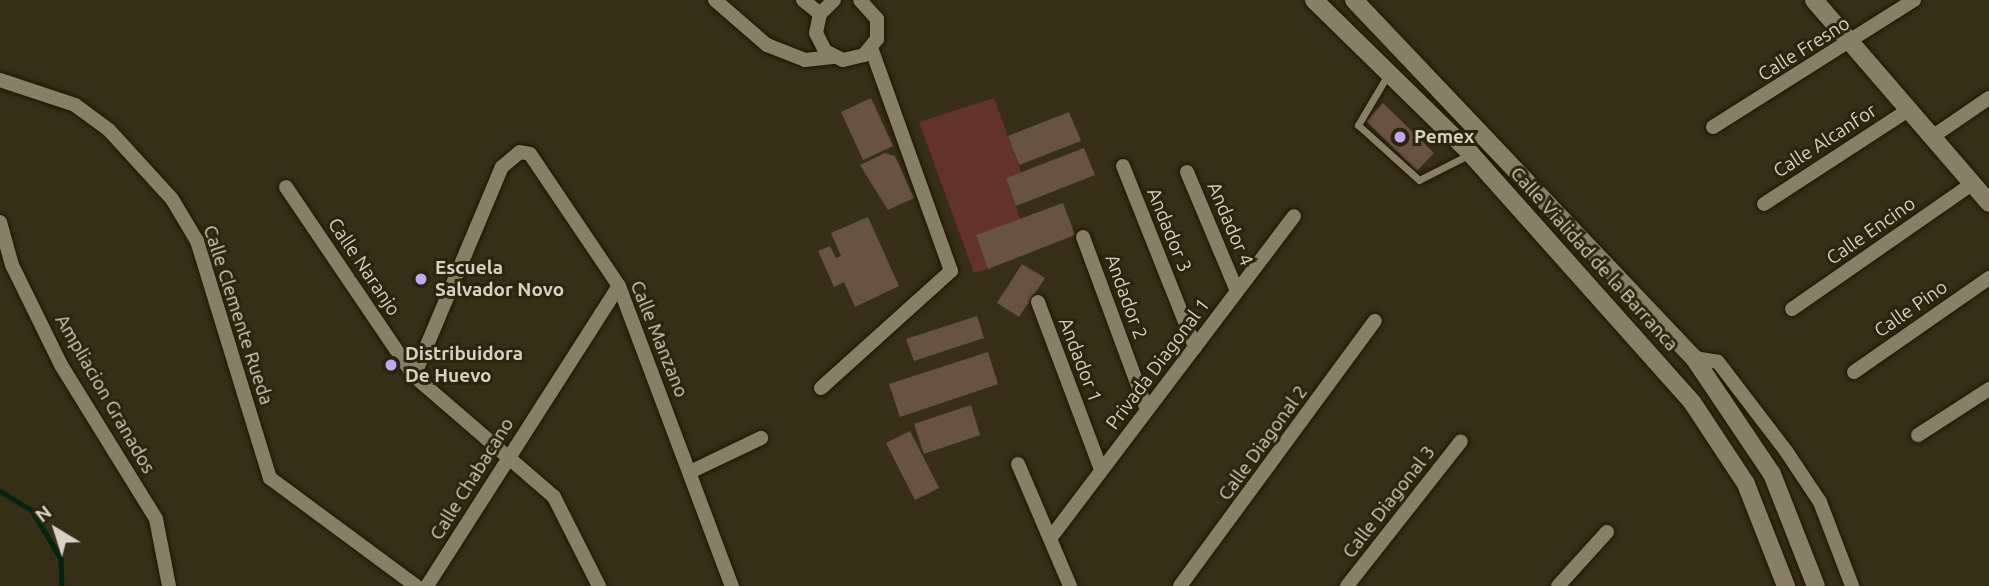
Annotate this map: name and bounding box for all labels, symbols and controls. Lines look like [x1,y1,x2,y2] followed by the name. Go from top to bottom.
[1754,12,1854,86] street label: Calle Fresno
[1769,99,1881,183] street label: Calle Alcanfor
[1414,126,1474,148] place label: Pemex
[1392,129,1408,145] marker: Pemex
[1505,162,1683,356] street label: Calle Vialidad de la Barranca
[1202,179,1258,269] street label: Andador 4
[1142,185,1196,275] street label: Andador 3
[1822,192,1920,270] street label: Calle Encino
[323,214,405,320] street label: Calle Naranjo
[198,222,278,408] street label: Calle Clemente Rueda
[1100,251,1152,343] street label: Andador 2
[435,257,564,301] place label: Escuela Salvador Novo
[413,271,429,287] marker: Escuela Salvador Novo
[1870,276,1952,342] street label: Calle Pino
[625,277,693,401] street label: Calle Manzano
[1101,294,1215,434] street label: Privada Diagonal 1
[50,311,160,477] street label: Ampliacion Granados
[1053,315,1107,405] street label: Andador 1
[405,343,523,387] place label: Distribuidora De Huevo
[383,357,399,373] marker: Distribuidora De Huevo
[1214,381,1312,505] street label: Calle Diagonal 2
[425,414,519,544] street label: Calle Chabacano
[1338,441,1440,563] street label: Calle Diagonal 3
[21,495,91,565] north arrow
[31,500,55,526] text: N

